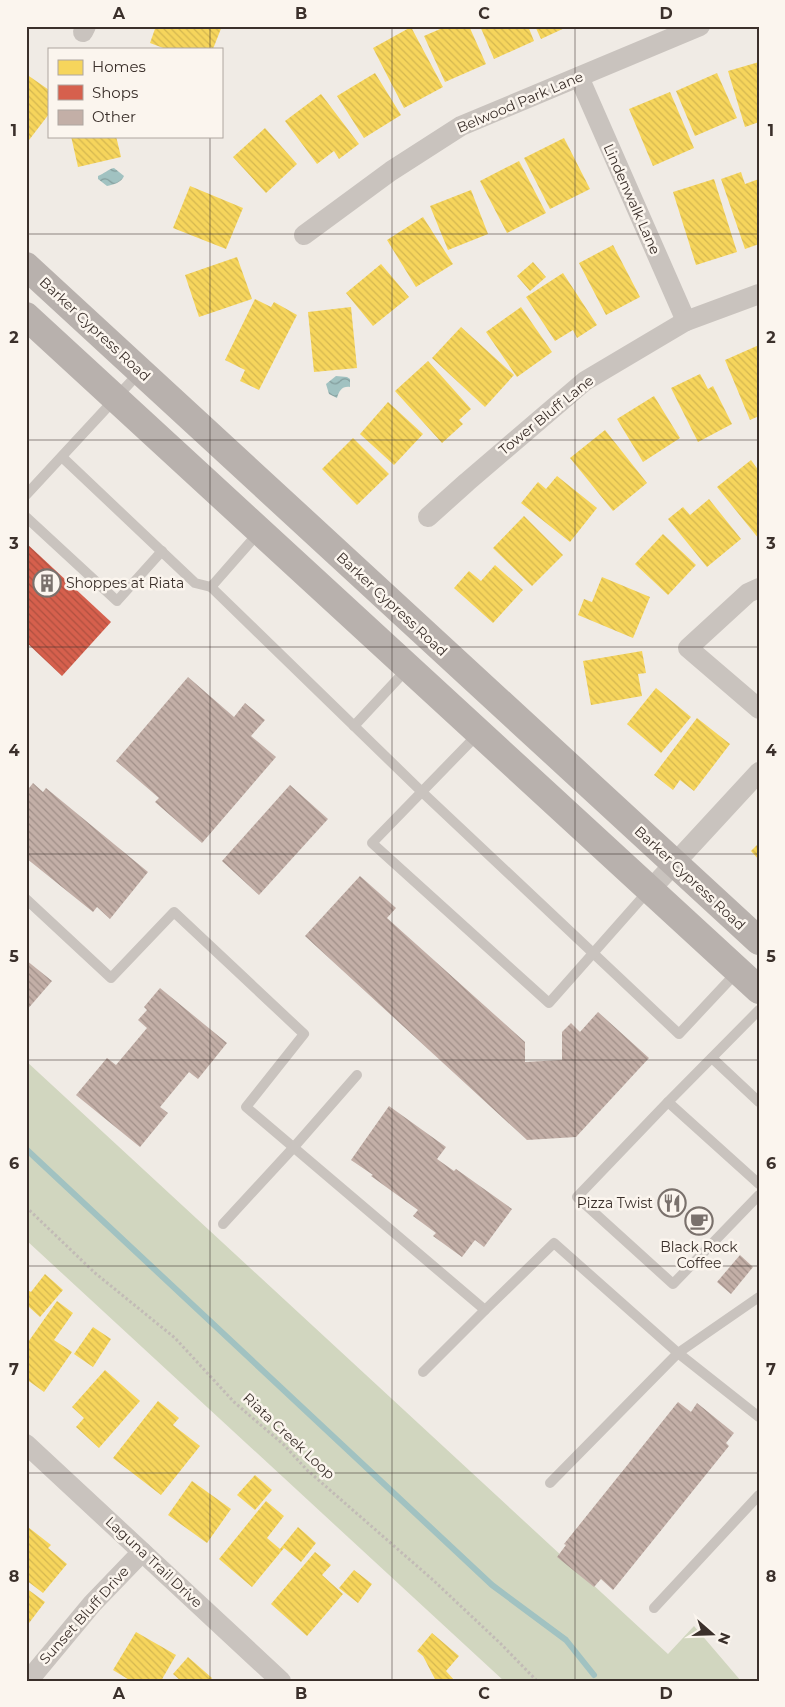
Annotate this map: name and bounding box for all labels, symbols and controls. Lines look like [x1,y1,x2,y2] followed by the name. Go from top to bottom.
[112,4,126,23] text: A
[295,4,307,23] text: B
[478,4,490,23] text: C
[659,4,673,23] text: D
[48,48,222,138] legend
[92,57,146,76] text: Homes
[454,67,586,137] street label: Belwood Park Lane
[92,83,138,102] text: Shops
[92,107,136,126] text: Other
[11,121,17,140] text: 1
[768,121,774,140] text: 1
[600,141,664,257] street label: Lindenwalk Lane
[36,273,154,385] street label: Barker Cypress Road
[9,328,19,347] text: 2
[766,328,776,347] text: 2
[495,371,597,459] street label: Tower Bluff Lane
[8,534,19,553] text: 3
[765,534,776,553] text: 3
[333,548,451,660] street label: Barker Cypress Road
[32,568,62,598] building icon: Shoppes at Riata
[66,574,184,592] place label: Shoppes at Riata
[8,741,20,760] text: 4
[765,741,777,760] text: 4
[631,822,749,934] street label: Barker Cypress Road
[9,947,19,966] text: 5
[766,947,776,966] text: 5
[9,1154,19,1173] text: 6
[766,1154,776,1173] text: 6
[657,1188,687,1218] restaurant icon: Pizza Twist
[577,1194,653,1212] place label: Pizza Twist
[684,1206,714,1236] cafe icon: Black Rock Coffee
[660,1238,738,1272] place label: Black Rock Coffee
[9,1360,19,1379] text: 7
[766,1360,776,1379] text: 7
[239,1389,339,1483] street label: Riata Creek Loop
[102,1512,206,1612] street label: Laguna Trail Drive
[35,1562,133,1668] street label: Sunset Bluff Drive
[9,1567,19,1586] text: 8
[766,1567,776,1586] text: 8
[688,1610,738,1660] north arrow
[714,1630,735,1647] text: N
[112,1684,126,1703] text: A
[295,1684,307,1703] text: B
[478,1684,490,1703] text: C
[659,1684,673,1703] text: D

